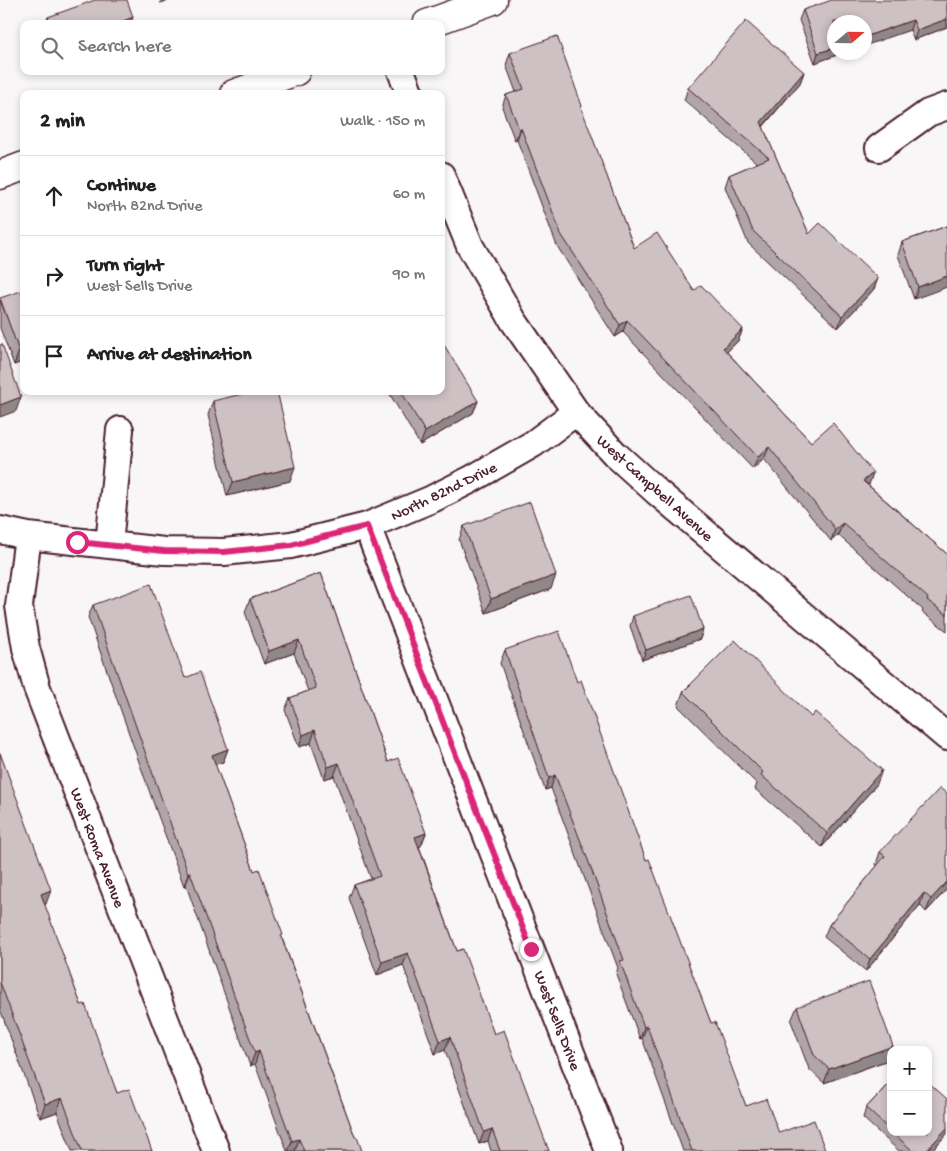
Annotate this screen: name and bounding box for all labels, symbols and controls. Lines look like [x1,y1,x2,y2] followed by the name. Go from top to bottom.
[827,15,872,60] north arrow
[20,20,445,75] search box
[38,34,66,62] icon: search
[78,36,172,59] text: Search here
[40,110,85,135] text: 2 min
[340,113,425,132] text: Walk · 150 m
[87,175,156,198] text: Continue
[40,182,68,210] icon: ahead
[393,186,425,205] text: 60 m
[87,198,203,217] text: North 82nd Drive
[87,255,163,278] text: Turn right
[40,262,68,290] icon: right
[393,266,425,285] text: 90 m
[87,278,192,297] text: West Sells Drive
[40,342,68,370] icon: arrive
[87,344,251,367] text: Arrive at destination
[591,432,716,548] street label: West Campbell Avenue
[388,459,501,527] street label: North 82nd Drive
[66,531,89,554] route start
[64,786,128,912] street label: West Roma Avenue
[520,938,543,961] route end
[528,969,584,1075] street label: West Sells Drive
[887,1046,932,1136] map controls
[887,1046,932,1091] button: +
[887,1091,932,1136] button: −

